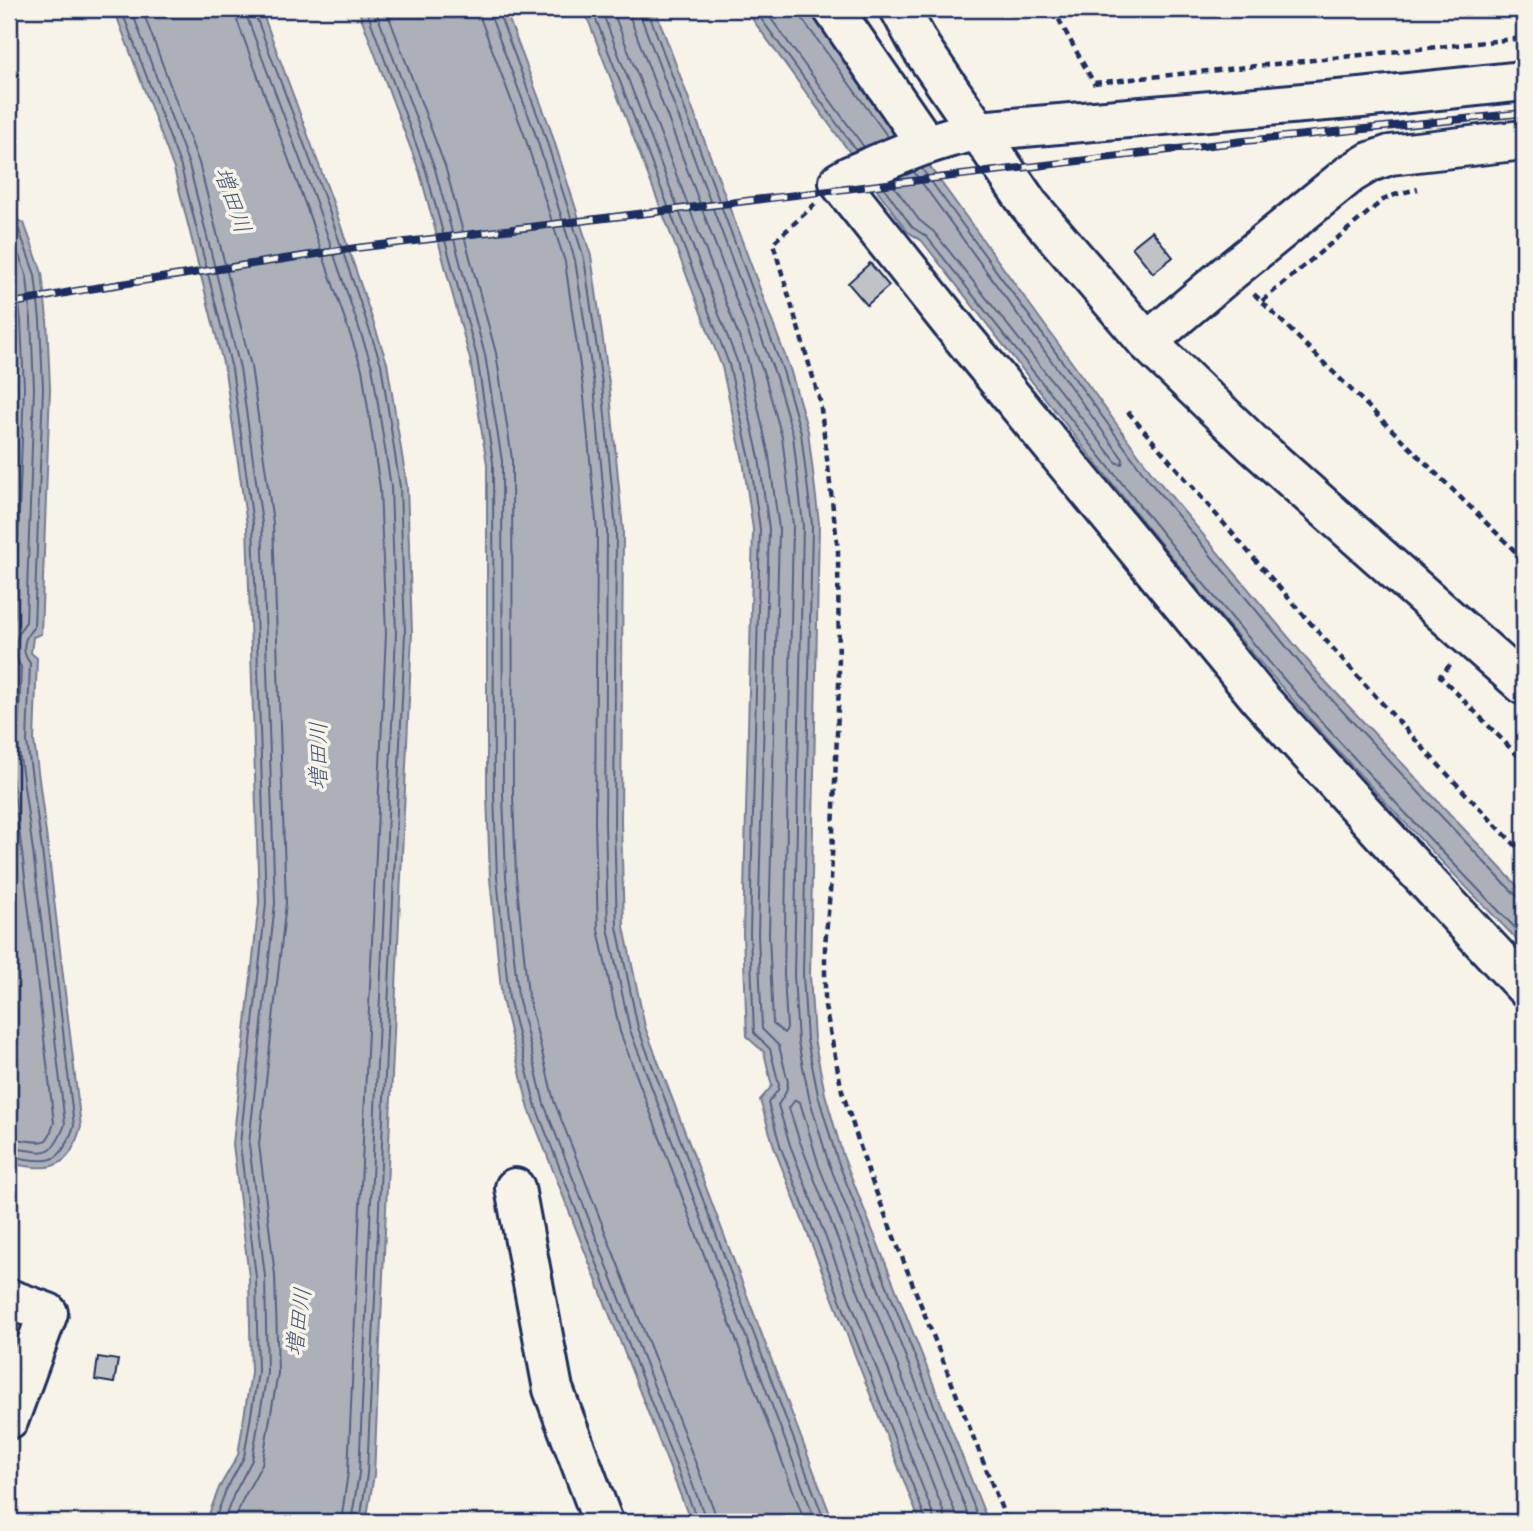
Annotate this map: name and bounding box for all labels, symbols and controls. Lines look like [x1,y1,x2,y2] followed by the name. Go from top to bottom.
[208,163,256,237] water label: 増田川
[305,722,333,791] water label: 増田川
[280,1286,318,1358] water label: 増田川

